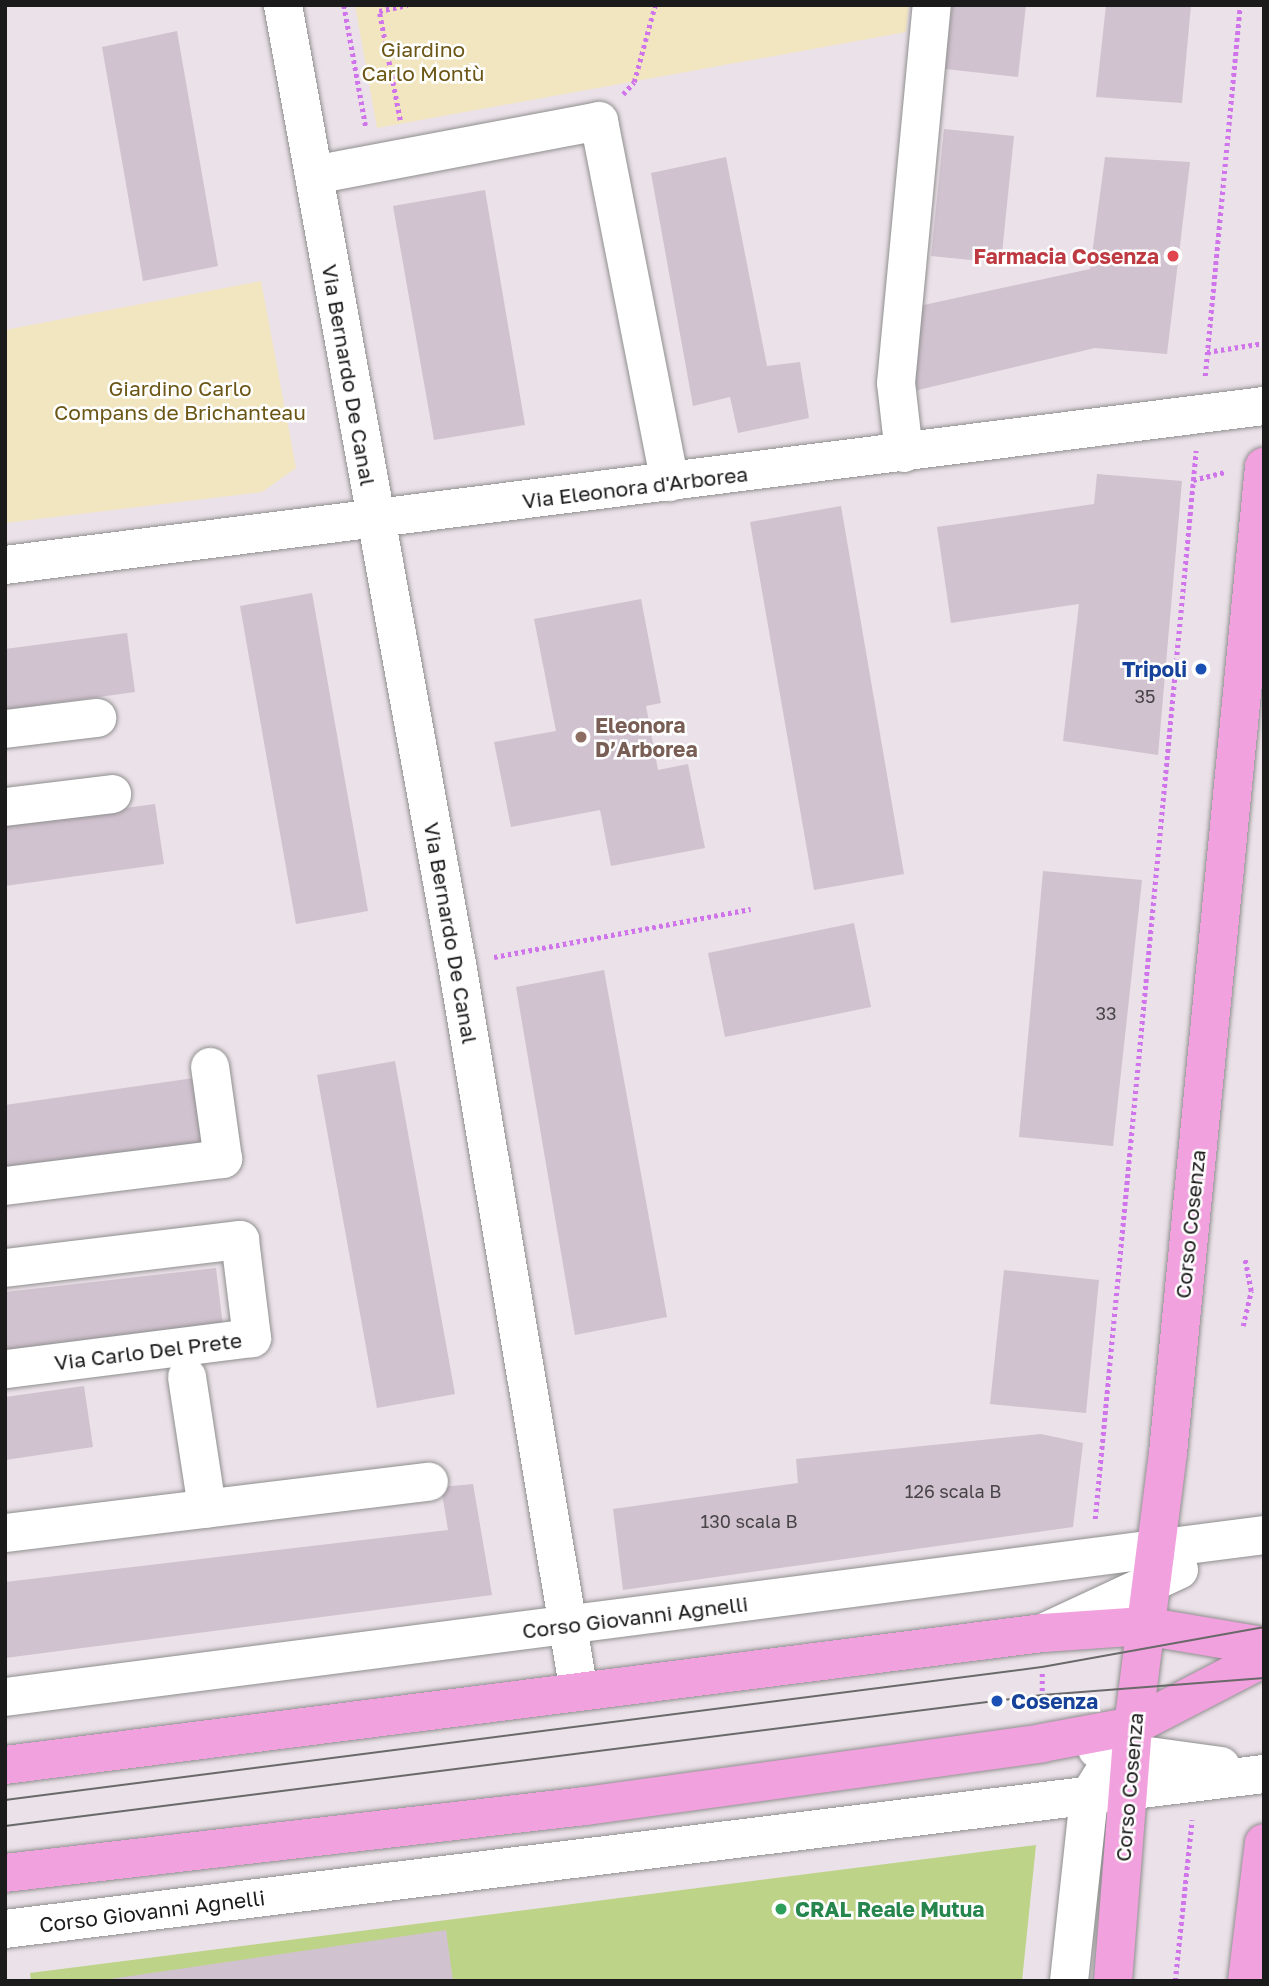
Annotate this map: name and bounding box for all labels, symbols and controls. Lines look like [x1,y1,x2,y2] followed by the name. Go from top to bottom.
[361,36,485,86] park label: Giardino Carlo Montù
[973,243,1159,269] place label: Farmacia Cosenza
[1165,248,1181,264] marker: Farmacia Cosenza
[317,262,381,488] street label: Via Bernardo De Canal
[54,375,306,425] park label: Giardino Carlo Compans de Brichanteau
[521,461,749,513] street label: Via Eleonora d'Arborea
[1122,656,1187,682] place label: Tripoli
[1193,661,1209,677] marker: Tripoli
[1135,685,1155,707] house number: 35
[595,712,698,762] place label: Eleonora D’Arborea
[573,729,589,745] marker: Eleonora D’Arborea
[419,820,483,1046] street label: Via Bernardo De Canal
[1095,1002,1117,1024] house number: 33
[1170,1148,1210,1300] street label: Corso Cosenza
[53,1327,243,1375] street label: Via Carlo Del Prete
[905,1480,1001,1502] house number: 126 scala B
[701,1510,797,1532] house number: 130 scala B
[521,1591,749,1643] street label: Corso Giovanni Agnelli
[1011,1688,1098,1714] place label: Cosenza
[989,1693,1005,1709] marker: Cosenza
[1110,1711,1148,1863] street label: Corso Cosenza
[38,1885,266,1937] street label: Corso Giovanni Agnelli
[795,1896,984,1922] place label: CRAL Reale Mutua
[773,1901,789,1917] marker: CRAL Reale Mutua

